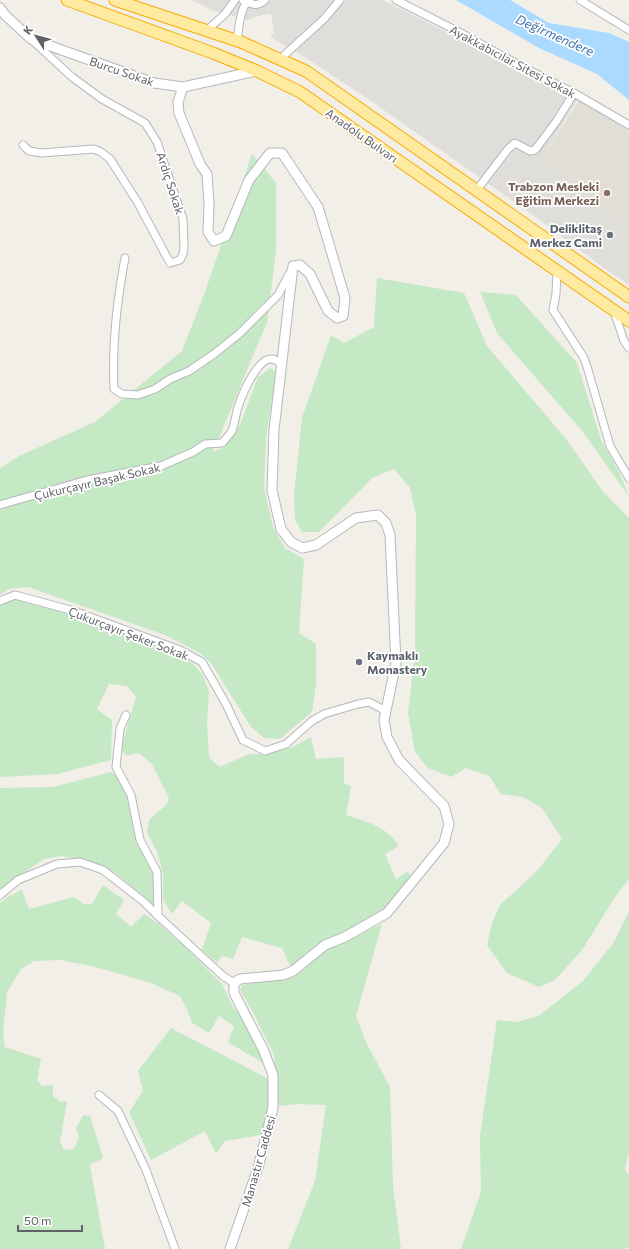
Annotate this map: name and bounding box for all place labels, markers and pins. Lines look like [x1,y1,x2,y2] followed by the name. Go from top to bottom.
[508,179,599,207] place label: Trabzon Mesleki Eğitim Merkezi
[602,188,612,198] marker: Trabzon Mesleki Eğitim Merkezi
[530,221,602,249] place label: Deliklitaş Merkez Cami
[605,230,615,240] marker: Deliklitaş Merkez Cami
[367,648,428,676] place label: Kaymaklı Monastery
[354,657,364,667] marker: Kaymaklı Monastery

